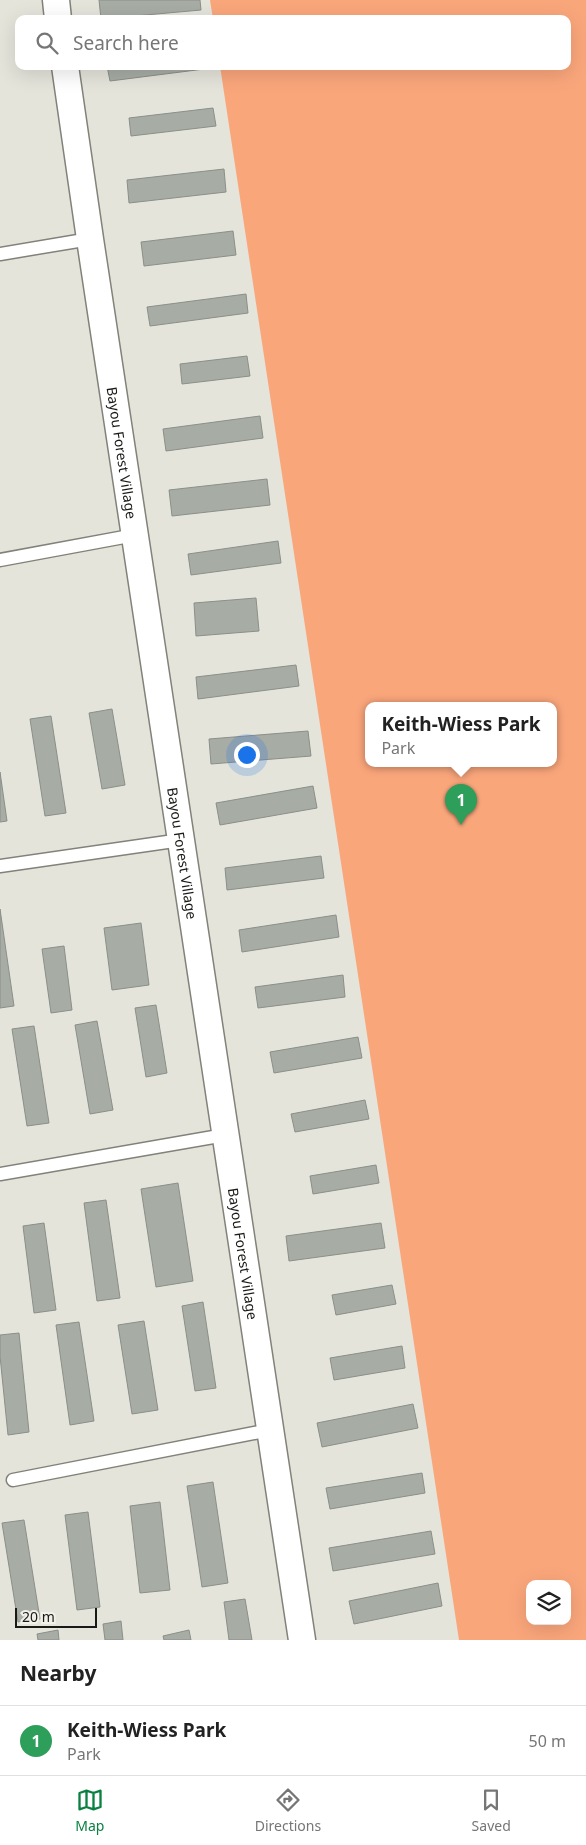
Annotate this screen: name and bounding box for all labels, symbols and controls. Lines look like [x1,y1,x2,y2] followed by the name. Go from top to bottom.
[15,15,571,70] search box
[33,29,61,57] icon: search
[73,30,179,56] text: Search here
[103,386,142,520] street label: Bayou Forest Village
[365,702,557,767] popup
[381,711,541,737] text: Keith-Wiess Park
[381,737,415,759] text: Park
[234,742,260,768] your location
[445,784,477,825] pin: 1
[164,786,202,921] street label: Bayou Forest Village
[224,1186,263,1321] street label: Bayou Forest Village
[526,1580,571,1625] map controls
[526,1580,571,1625] button: layers
[15,1605,98,1628] scale bar
[22,1607,55,1626] text: 20 m
[20,1659,96,1687] text: Nearby
[67,1717,226,1743] text: Keith-Wiess Park
[31,1730,41,1752] text: 1
[529,1730,566,1752] text: 50 m
[67,1743,101,1765] text: Park
[75,1786,104,1835] tab: Map
[255,1786,321,1835] tab: Directions
[472,1786,511,1835] tab: Saved

